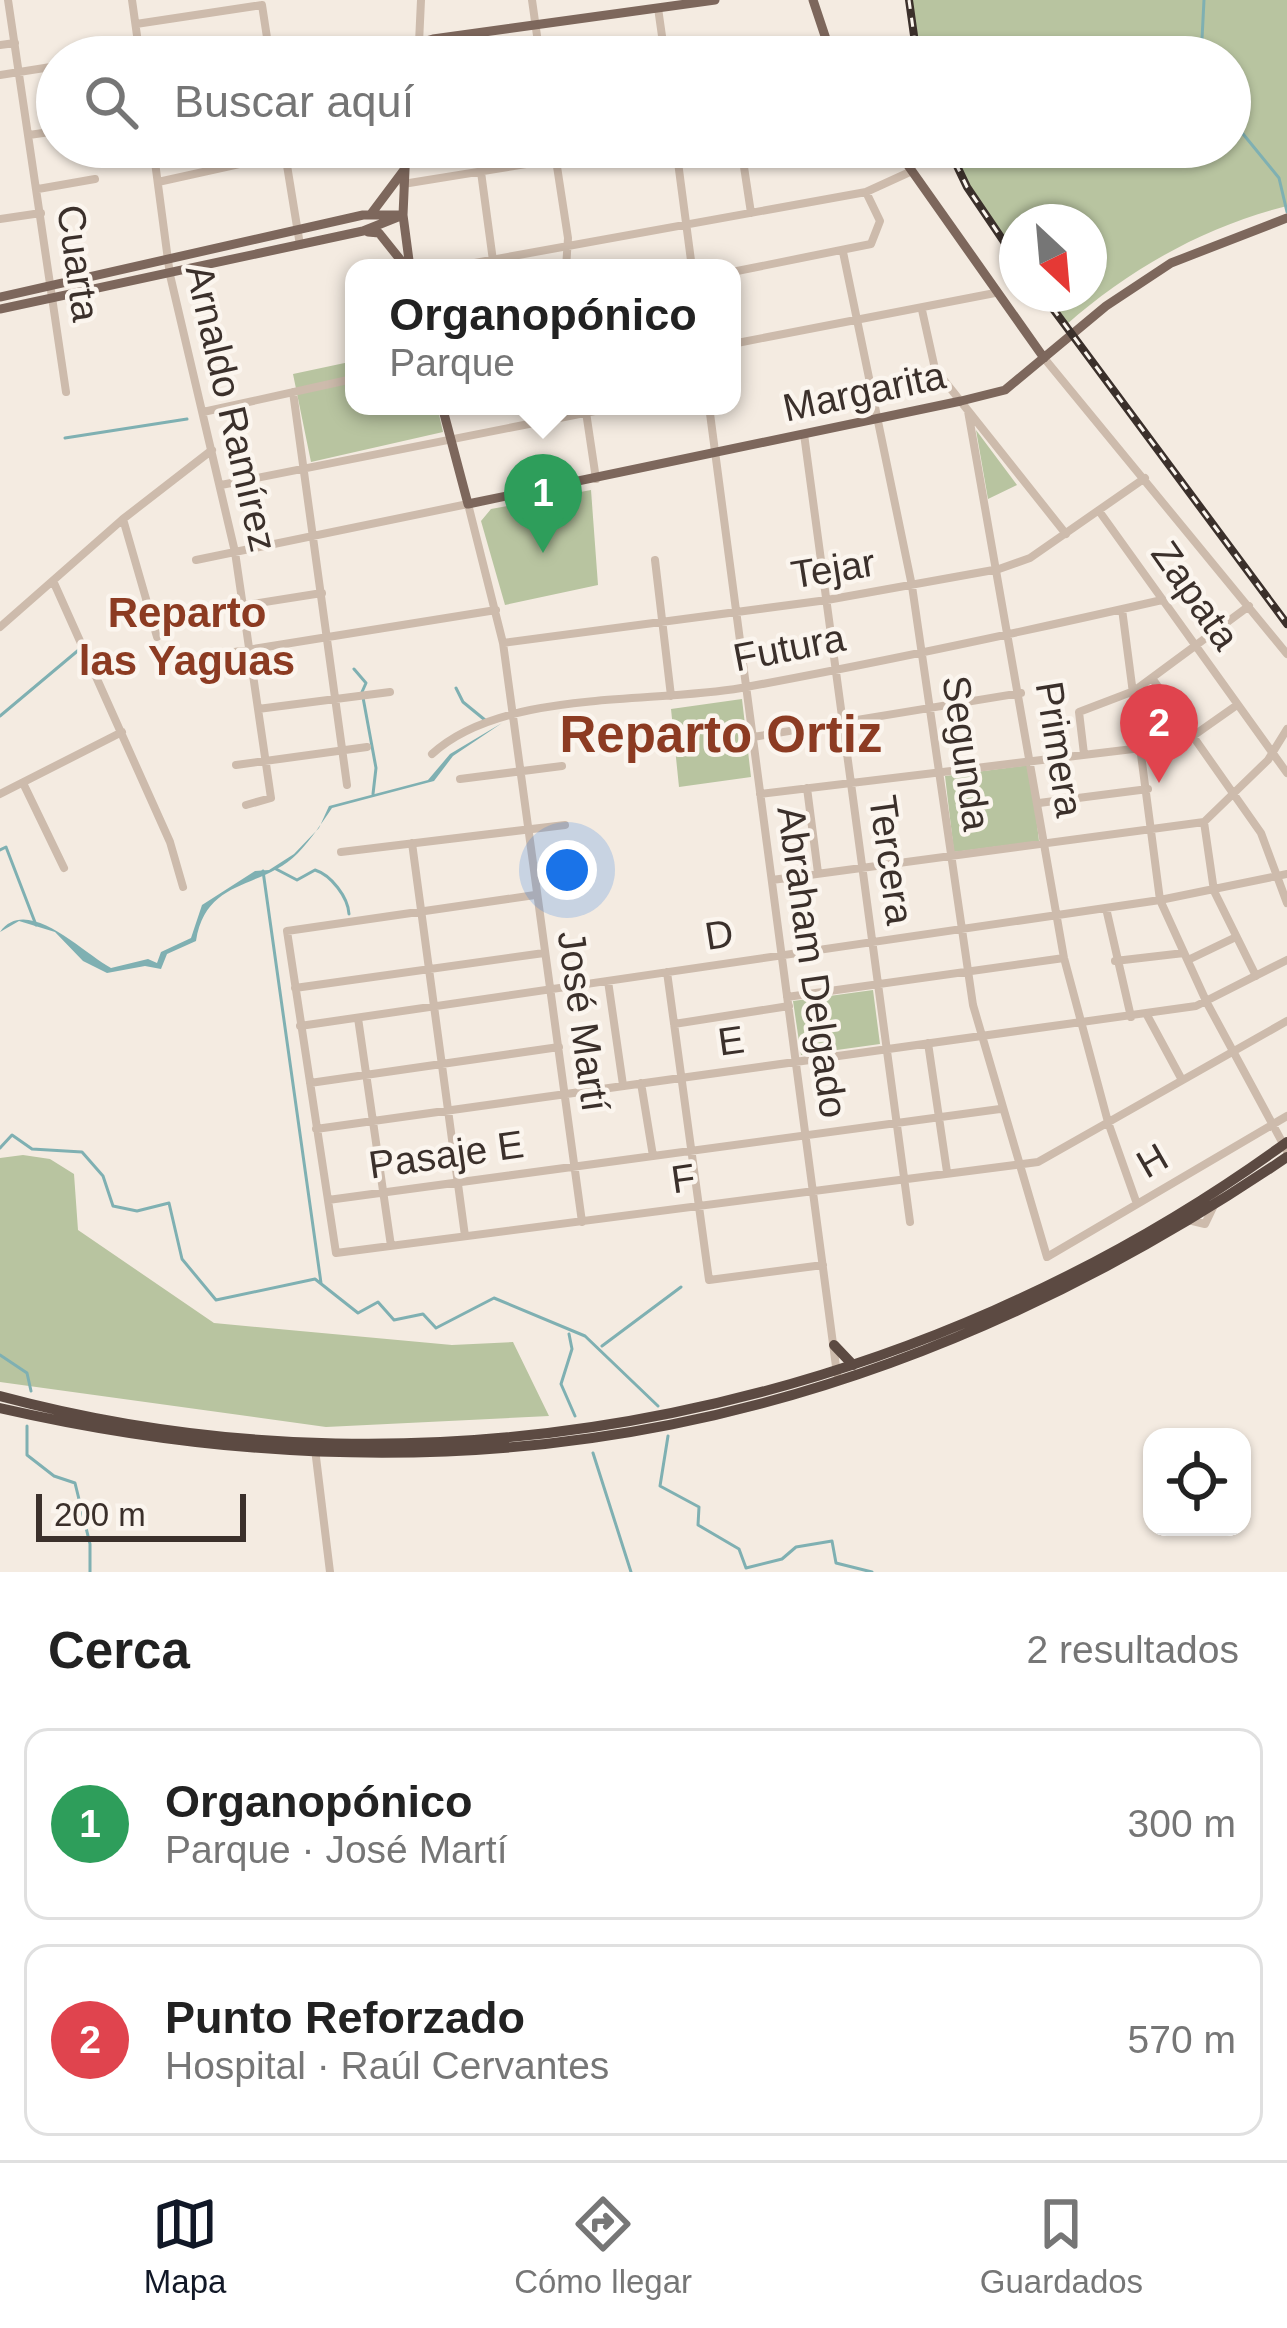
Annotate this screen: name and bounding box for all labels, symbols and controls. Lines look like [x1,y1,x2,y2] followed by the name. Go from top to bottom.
[36,36,1251,168] search box
[78,69,144,135] icon: search
[174,76,414,127] text: Buscar aquí
[49,202,108,324] street label: Cuarta
[999,204,1107,312] north arrow
[345,259,741,415] popup
[178,261,285,556] street label: Arnaldo Ramírez
[389,289,697,340] text: Organopónico
[389,341,515,384] text: Parque
[779,353,949,430] street label: Margarita
[504,454,582,553] pin: 1
[1143,533,1248,658] street label: Zapata
[788,541,878,596] street label: Tejar
[79,589,295,684] district label: Reparto las Yaguas
[730,616,849,679] street label: Futura
[934,673,999,834] street label: Segunda
[1028,678,1091,820] street label: Primera
[1120,684,1198,783] pin: 2
[559,706,883,763] district label: Reparto Ortiz
[861,793,922,928] street label: Tercera
[769,803,856,1121] street label: Abraham Delgado
[537,840,597,900] your location
[702,911,736,958] street label: D
[550,928,617,1114] street label: José Martí
[715,1017,747,1064] street label: E
[366,1122,526,1187] street label: Pasaje E
[1129,1135,1175,1186] street label: H
[668,1156,698,1201] street label: F
[1143,1428,1251,1536] map controls
[1143,1428,1251,1536] button: locate
[36,1488,246,1541] scale bar
[54,1496,146,1533] text: 200 m
[48,1622,190,1679] text: Cerca
[1027,1628,1239,1671] text: 2 resultados
[165,1776,473,1827] text: Organopónico
[79,1802,101,1845] text: 1
[1128,1802,1236,1845] text: 300 m
[165,1828,507,1871] text: Parque · José Martí
[165,1992,525,2043] text: Punto Reforzado
[79,2018,101,2061] text: 2
[1128,2018,1236,2061] text: 570 m
[165,2044,609,2087] text: Hospital · Raúl Cervantes
[144,2191,226,2301] tab: Mapa
[514,2191,692,2301] tab: Cómo llegar
[980,2191,1143,2301] tab: Guardados

